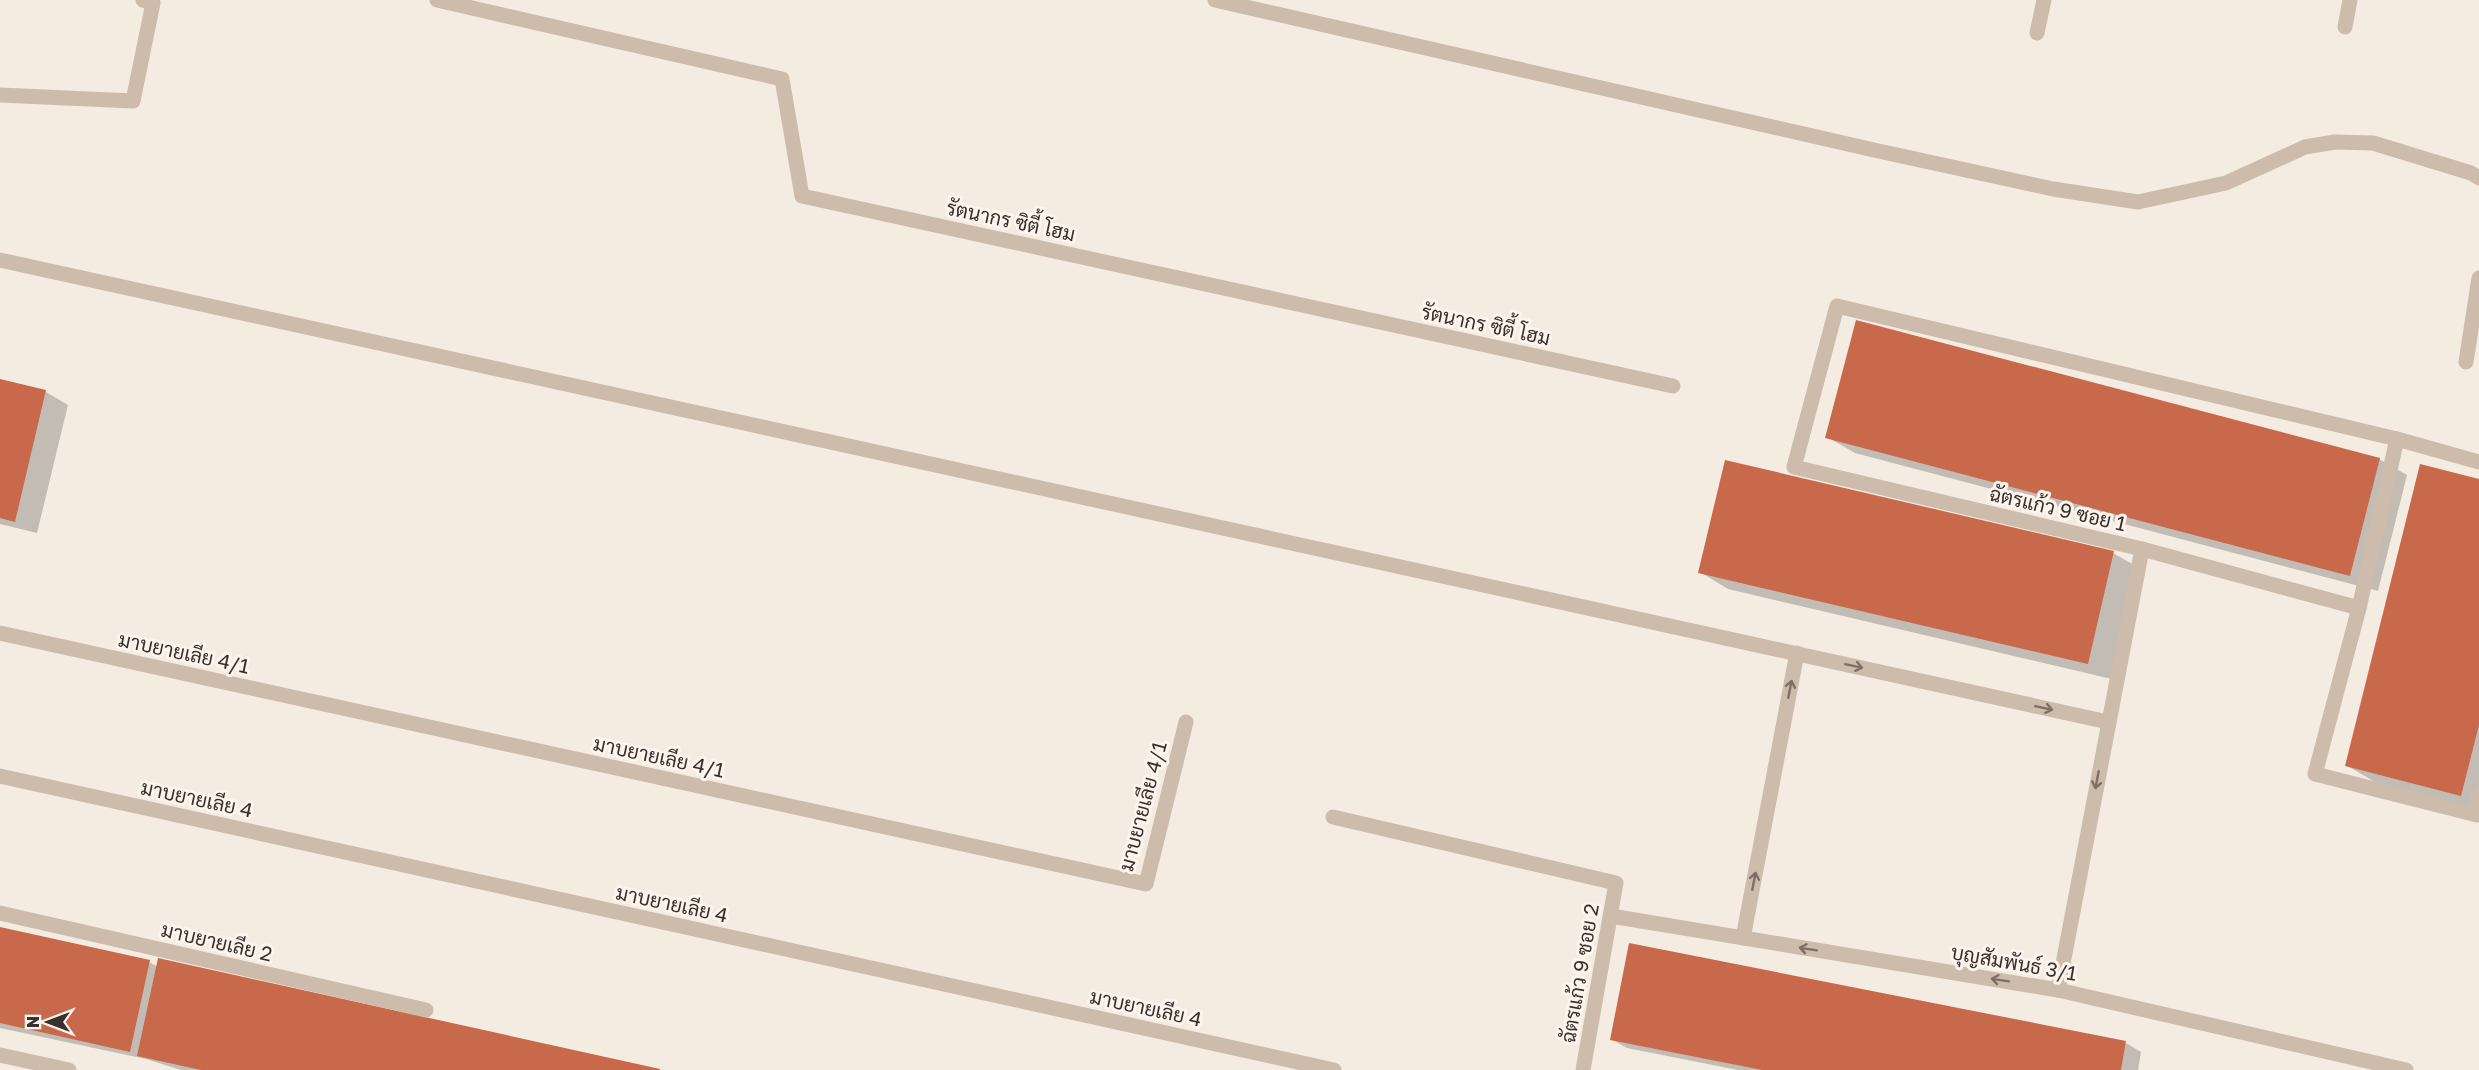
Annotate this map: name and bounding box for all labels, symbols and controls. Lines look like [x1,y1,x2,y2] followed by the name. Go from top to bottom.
[944,190,1079,245] street label: รัตนากร ซิตี้ โฮม
[1419,294,1554,349] street label: รัตนากร ซิตี้ โฮม
[1988,481,2129,535] street label: ฉัตรแก้ว 9 ซอย 1
[116,626,252,678] street label: มาบยายเลีย 4/1
[1844,661,1863,672] one-way arrow
[1785,680,1796,700] one-way arrow
[2034,703,2053,714] one-way arrow
[591,730,727,782] street label: มาบยายเลีย 4/1
[1113,738,1171,873] street label: มาบยายเลีย 4/1
[2091,769,2102,789] one-way arrow
[139,774,255,822] street label: มาบยายเลีย 4
[1749,871,1760,891] one-way arrow
[614,879,730,927] street label: มาบยายเลีย 4
[1555,902,1603,1044] street label: ฉัตรแก้ว 9 ซอย 2
[159,917,275,965] street label: มาบยายเลีย 2
[1949,938,2079,988] street label: บุญสัมพันธ์ 3/1
[1798,943,1818,954] one-way arrow
[1991,975,2010,986] one-way arrow
[1088,983,1204,1031] street label: มาบยายเลีย 4
[18,992,78,1052] north arrow
[23,1016,43,1028] text: N

